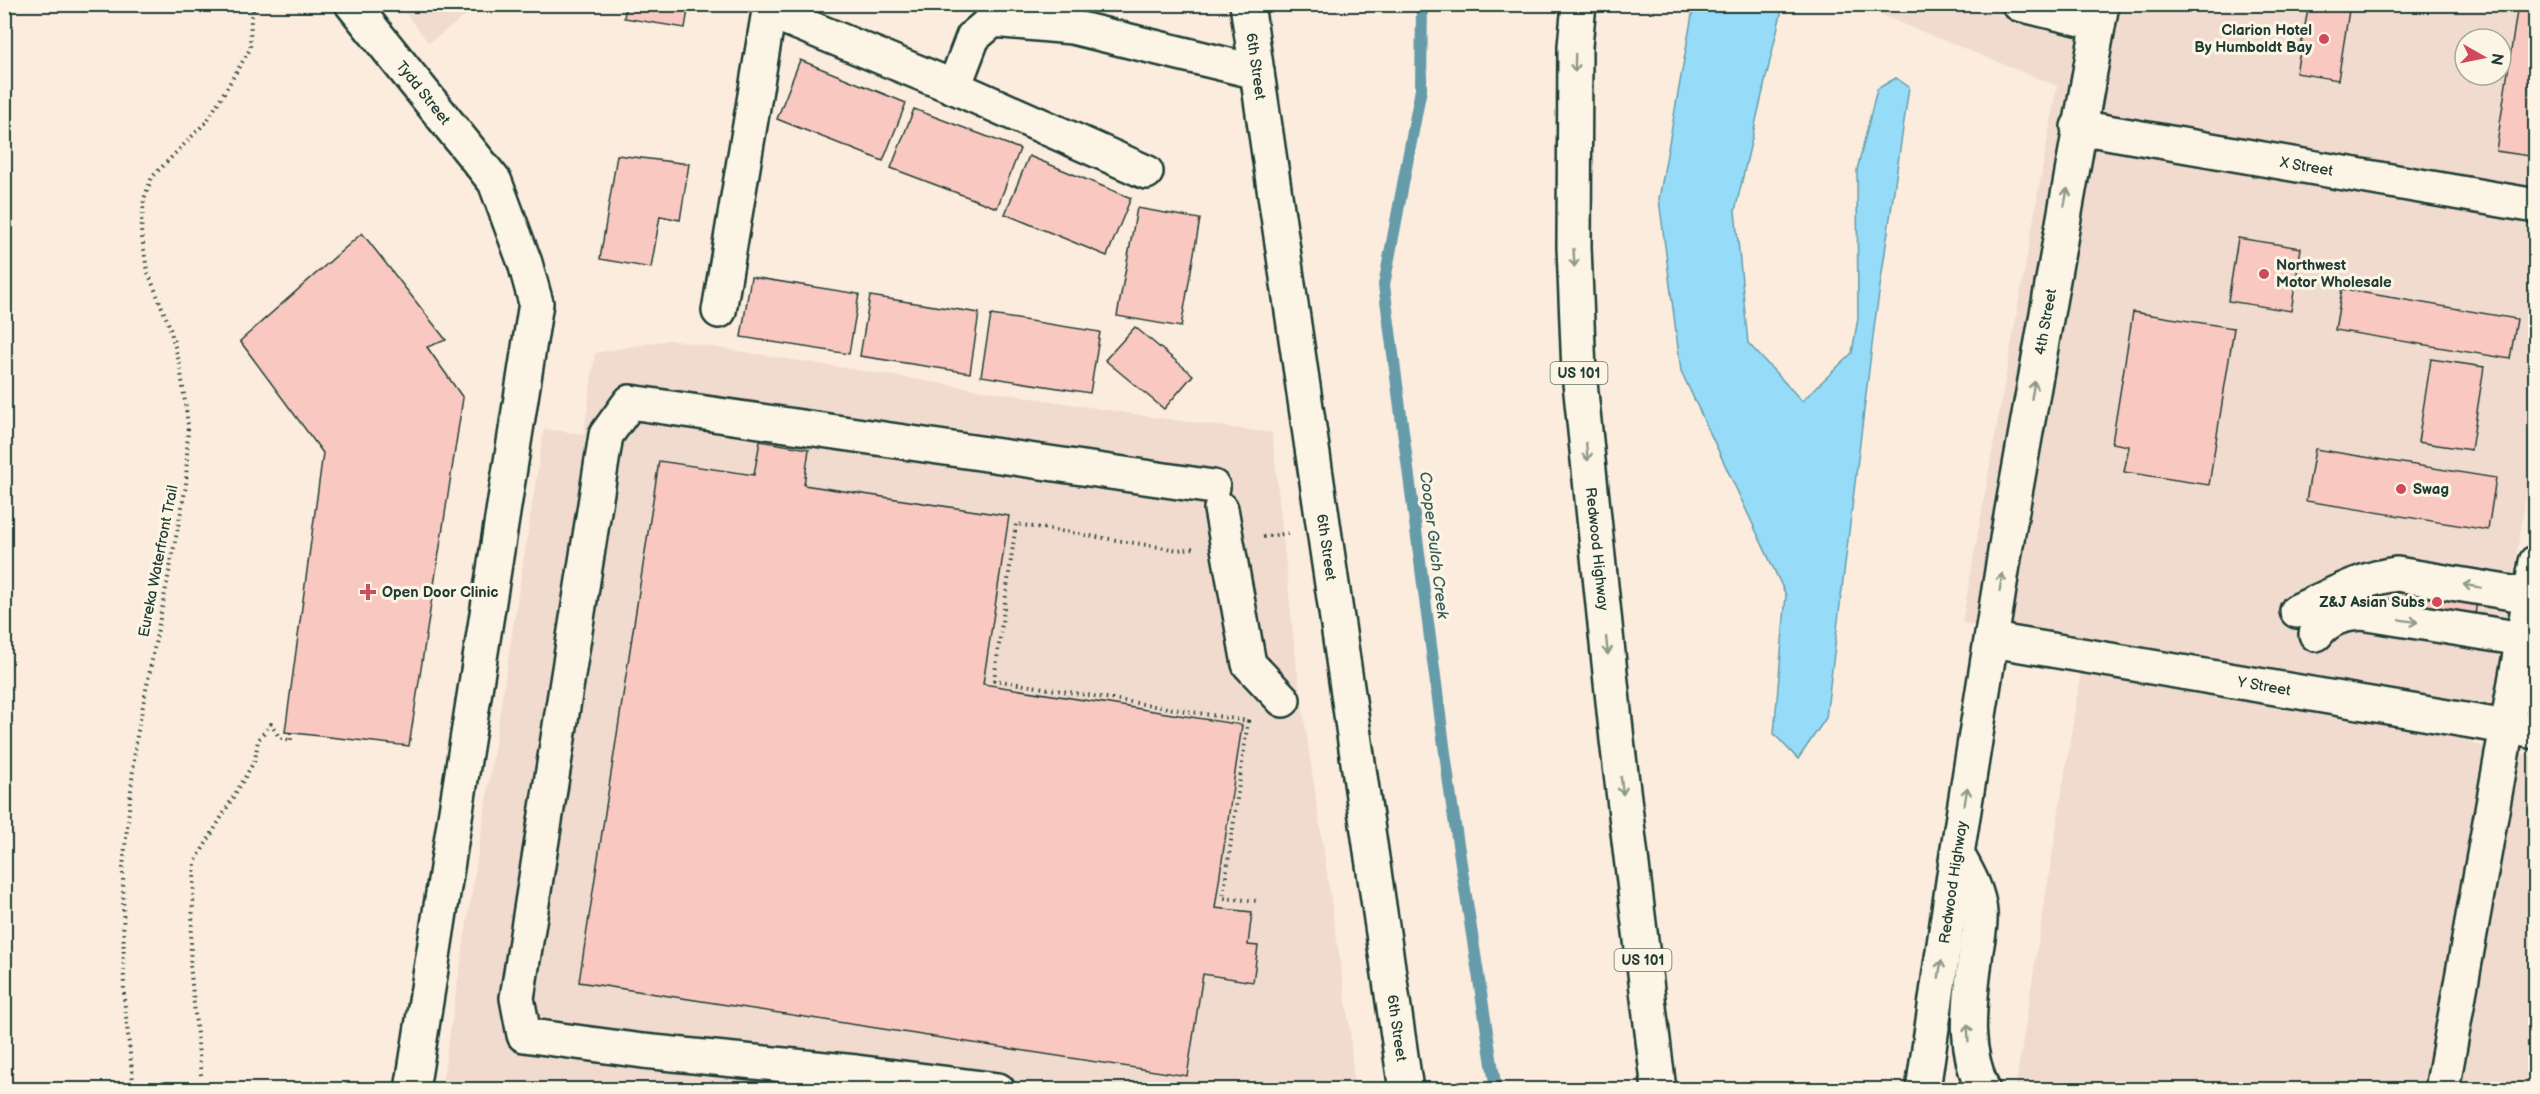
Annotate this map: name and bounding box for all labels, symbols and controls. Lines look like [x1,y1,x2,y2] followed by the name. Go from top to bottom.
[2194,21,2312,57] place label: Clarion Hotel By Humboldt Bay
[2453,27,2513,87] north arrow
[1241,32,1270,101] street label: 6th Street
[2317,32,2331,46] marker: Clarion Hotel By Humboldt Bay
[1569,52,1580,72] one-way arrow
[2486,52,2507,67] text: N
[392,57,455,129] street label: Tydd Street
[2278,153,2335,181] street label: X Street
[2061,188,2072,208] one-way arrow
[1569,247,1580,267] one-way arrow
[2276,256,2392,292] place label: Northwest Motor Wholesale
[2257,267,2271,281] marker: Northwest Motor Wholesale
[2031,287,2061,357] street label: 4th Street
[1550,362,1608,384] road number: US 101
[2028,380,2039,400] one-way arrow
[1582,442,1593,462] one-way arrow
[1415,470,1452,621] water label: Cooper Gulch Creek
[2413,480,2449,499] place label: Swag
[2394,482,2408,496] marker: Swag
[134,484,183,639] street label: Eureka Waterfront Trail
[1581,486,1613,612] street label: Redwood Highway
[1312,513,1340,582] street label: 6th Street
[1996,572,2007,592] one-way arrow
[2463,580,2482,591] one-way arrow
[359,583,377,601] marker: Open Door Clinic
[382,583,499,602] place label: Open Door Clinic
[2319,593,2425,612] place label: Z&J Asian Subs
[2430,595,2444,609] marker: Z&J Asian Subs
[2399,615,2419,626] one-way arrow
[1602,636,1613,656] one-way arrow
[2235,672,2293,700] street label: Y Street
[1617,775,1628,795] one-way arrow
[1961,787,1972,806] one-way arrow
[1935,819,1972,945] street label: Redwood Highway
[1614,949,1672,971] road number: US 101
[1935,960,1946,980] one-way arrow
[1382,994,1411,1063] street label: 6th Street
[1963,1024,1974,1044] one-way arrow

